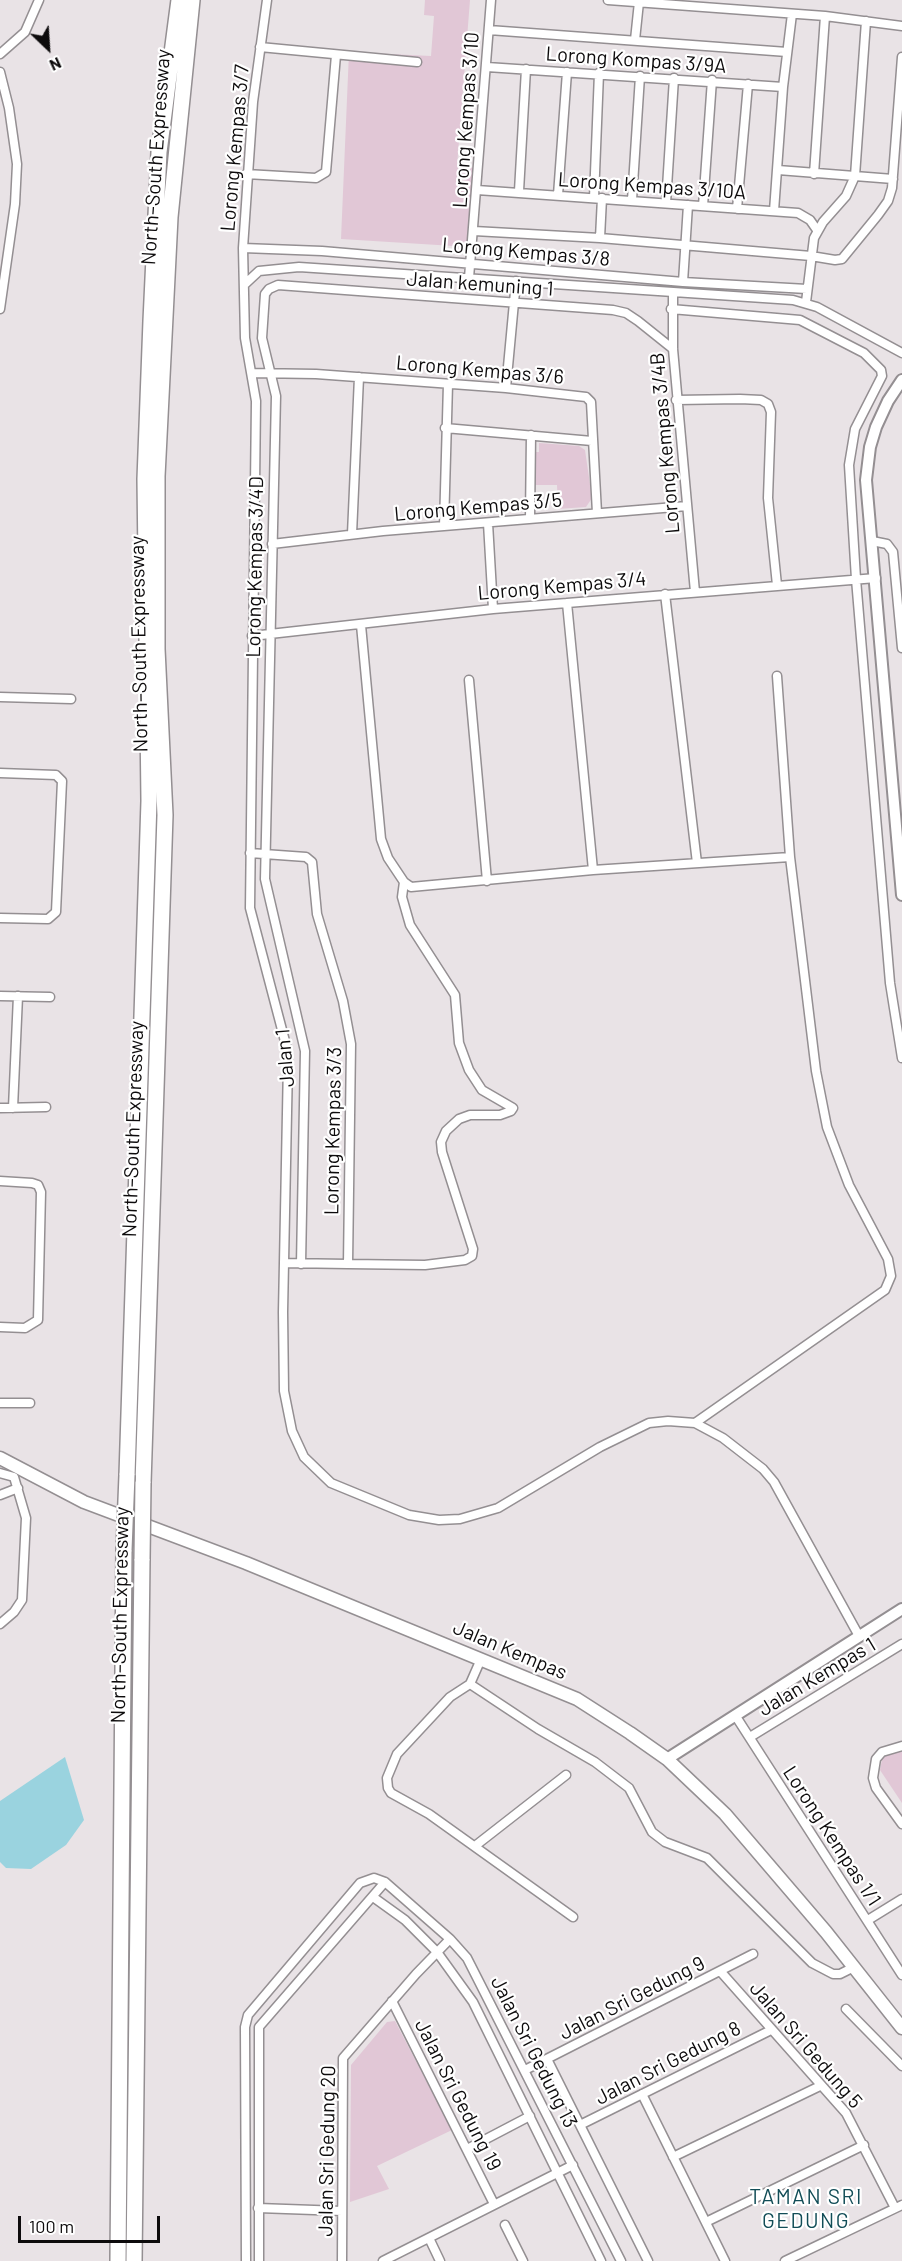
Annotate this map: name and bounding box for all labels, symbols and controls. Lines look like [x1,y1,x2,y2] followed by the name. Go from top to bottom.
[18,18,78,78] north arrow
[448,31,484,209] street label: Lorong Kempas 3/10
[545,42,727,78] street label: Lorong Kompas 3/9A
[136,48,176,266] street label: North–South Expressway
[47,54,65,76] text: N
[216,63,254,233] street label: Lorong Kempas 3/7
[557,167,747,205] street label: Lorong Kempas 3/10A
[441,233,611,271] street label: Lorong Kempas 3/8
[406,267,554,301] street label: Jalan kemuning 1
[395,351,565,389] street label: Lorong Kempas 3/6
[645,351,685,535] street label: Lorong Kempas 3/4B
[241,476,269,658] street label: Lorong Kempas 3/4D
[393,488,563,526] street label: Lorong Kempas 3/5
[125,536,153,752] street label: North–South Expressway
[477,567,647,605] street label: Lorong Kempas 3/4
[117,1020,149,1238] street label: North–South Expressway
[271,1028,299,1088] street label: Jalan 1
[320,1047,346,1215] street label: Lorong Kempas 3/3
[106,1507,134,1723] street label: North–South Expressway
[449,1615,571,1685] street label: Jalan Kempas
[754,1633,880,1721] street label: Jalan Kempas 1
[778,1762,886,1910] street label: Lorong Kempas 1/1
[555,1951,709,2045] street label: Jalan Sri Gedung 9
[485,1972,583,2132] street label: Jalan Sri Gedung 13
[745,1977,867,2113] street label: Jalan Sri Gedung 5
[409,2015,507,2175] street label: Jalan Sri Gedung 19
[591,2016,745,2110] street label: Jalan Sri Gedung 8
[314,2065,340,2237] street label: Jalan Sri Gedung 20
[749,2184,863,2234] district label: TAMAN SRI GEDUNG
[21,2204,164,2242] scale bar
[29,2215,74,2237] text: 100 m

